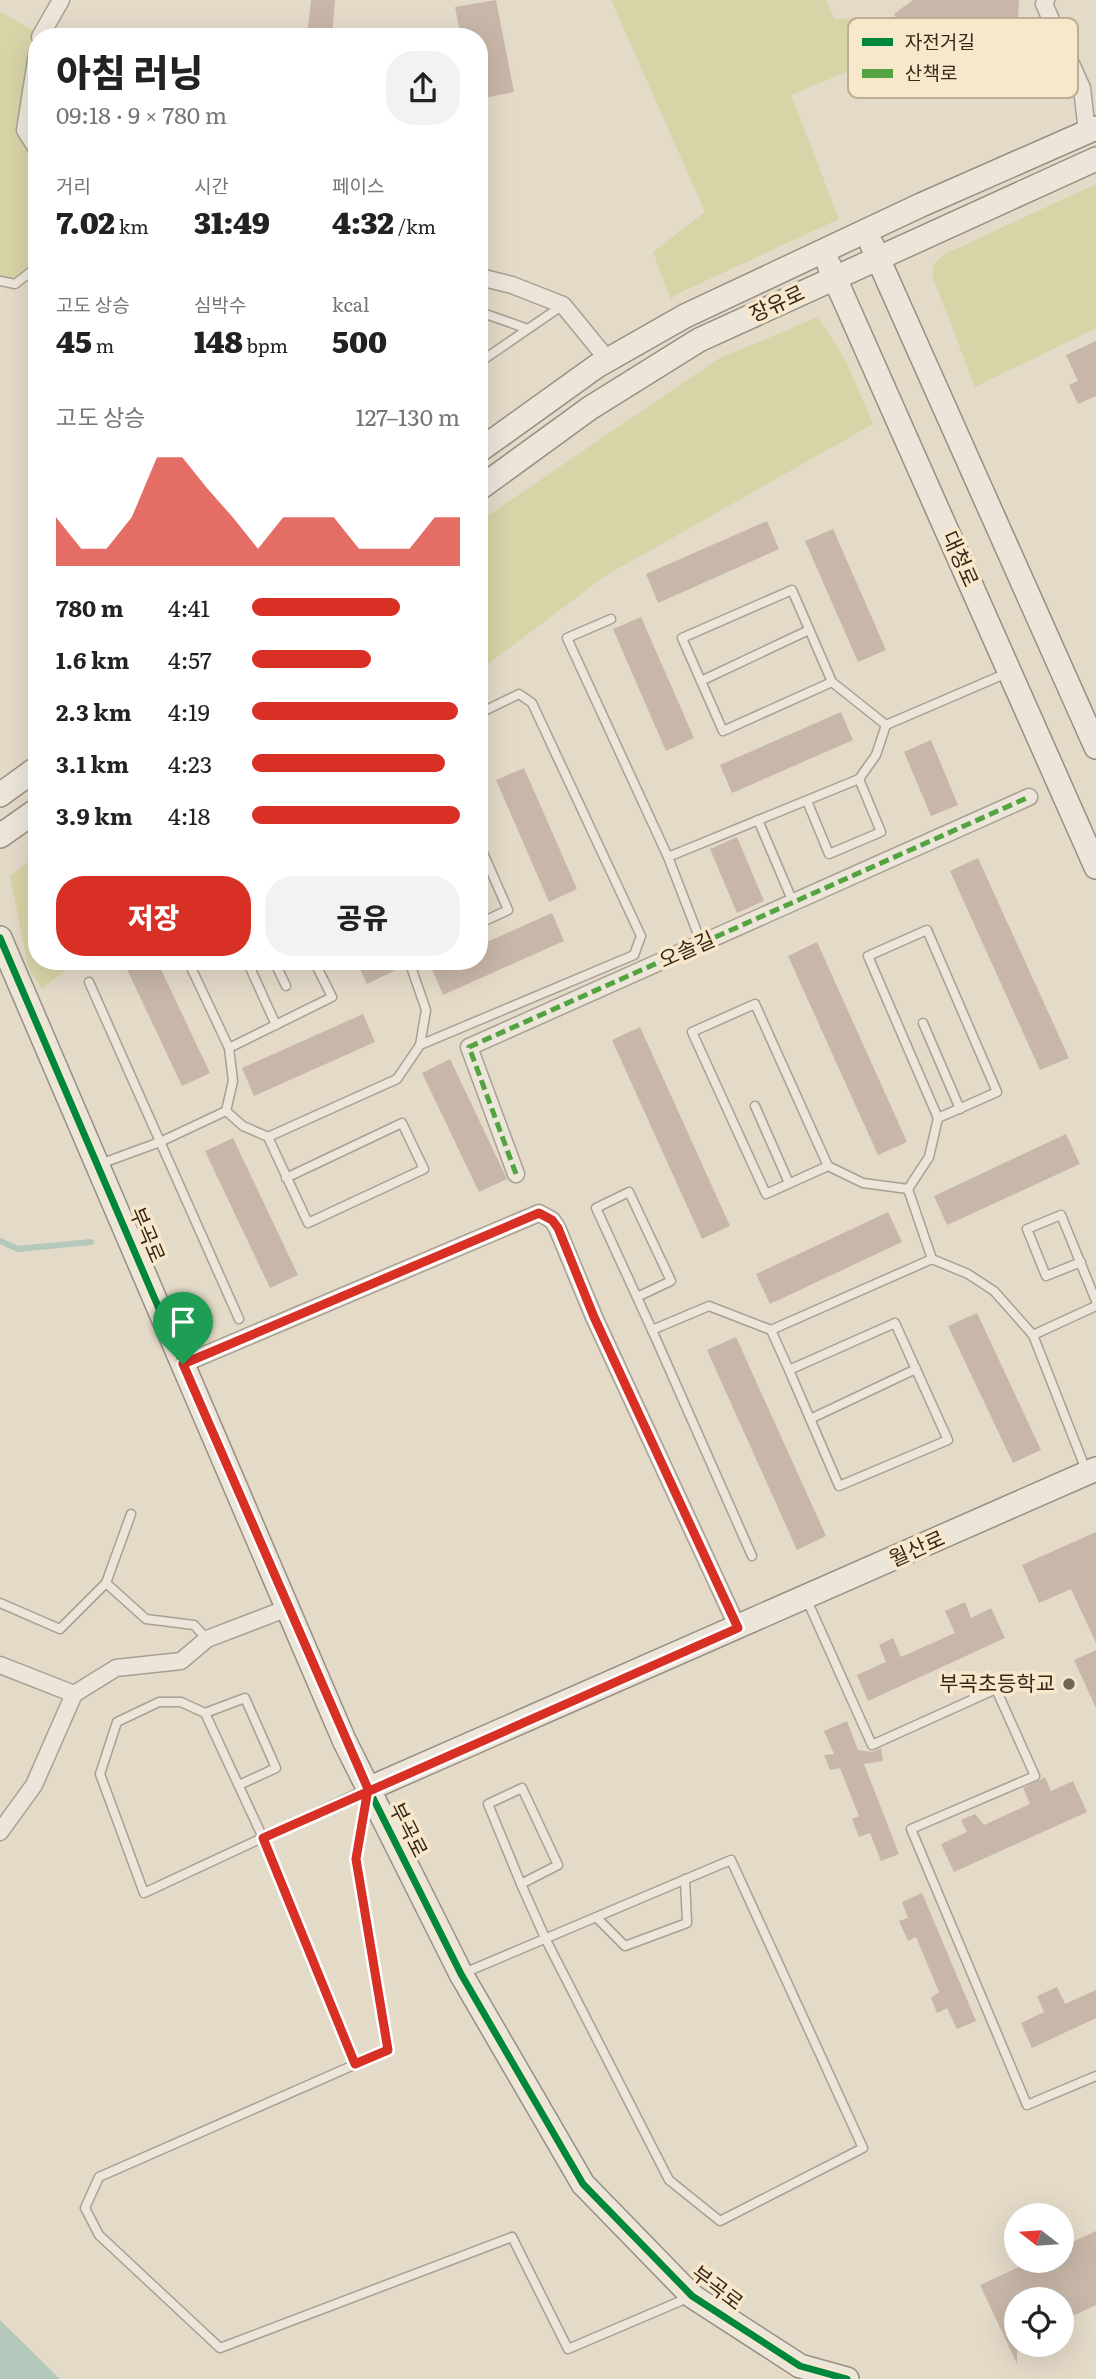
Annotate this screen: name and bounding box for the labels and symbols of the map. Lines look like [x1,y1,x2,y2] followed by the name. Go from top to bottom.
[848,18,1078,98] legend
[905,27,975,55] text: 자전거길
[905,58,957,86] text: 산책로
[743,275,809,328] street label: 장유로
[936,525,988,591] street label: 대청로
[653,922,719,974] street label: 오솔길
[124,1201,175,1267] street label: 부곡로
[153,1292,213,1364] pin
[883,1521,949,1573] street label: 월산로
[939,1666,1055,1697] place label: 부곡초등학교
[1061,1676,1077,1692] marker: 부곡초등학교
[383,1796,437,1862] street label: 부곡로
[1004,2203,1074,2273] north arrow
[686,2256,751,2316] street label: 부곡로

